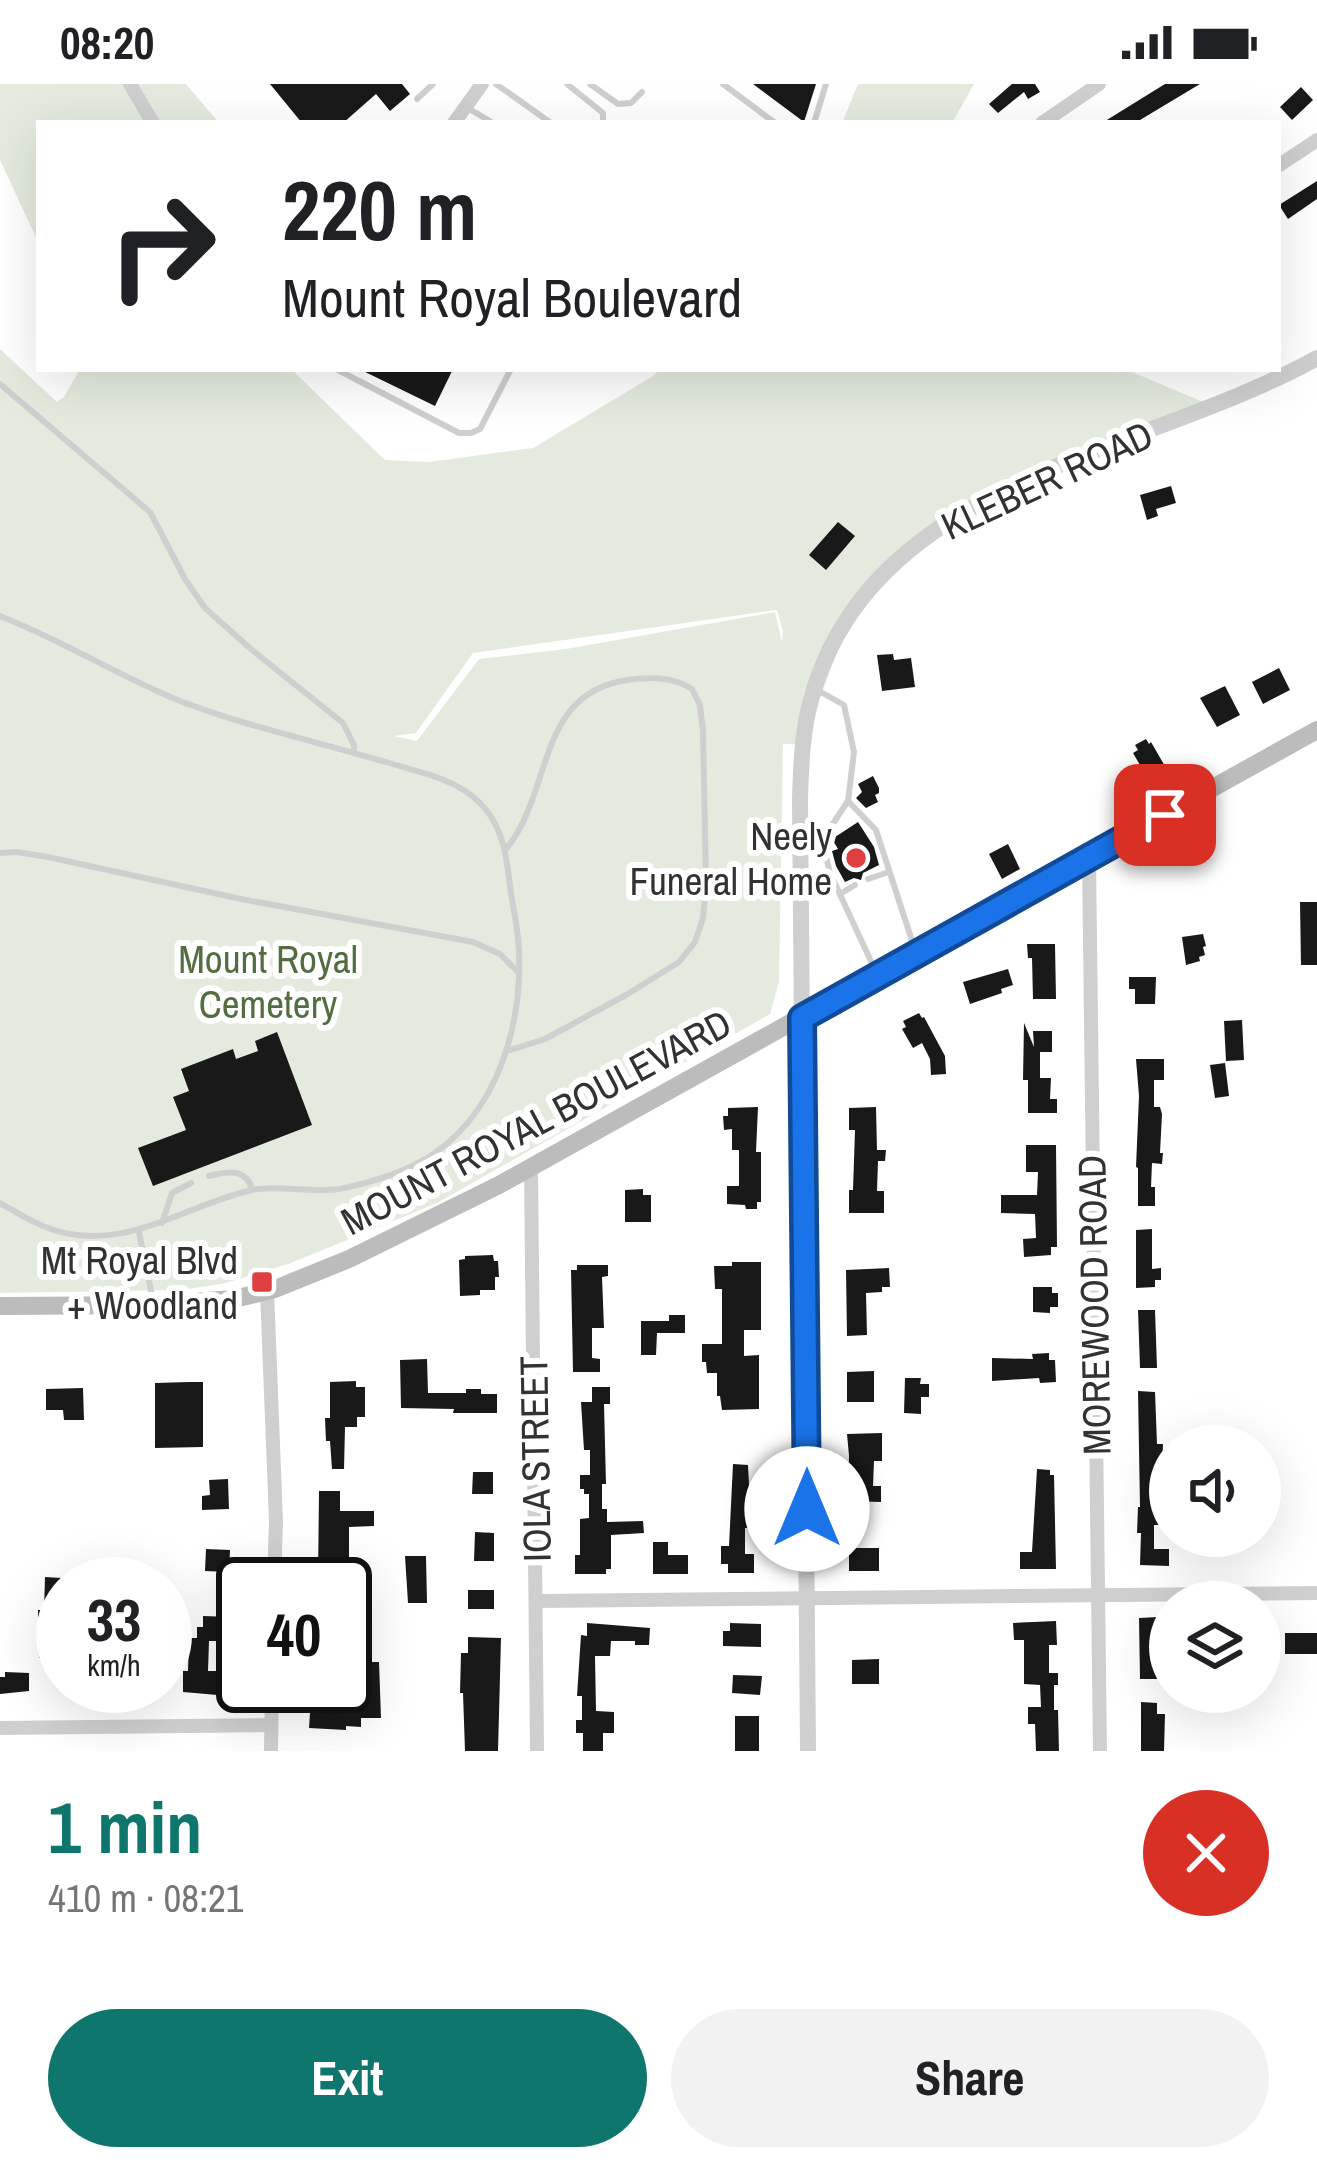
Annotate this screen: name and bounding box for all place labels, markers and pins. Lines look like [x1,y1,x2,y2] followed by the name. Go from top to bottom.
[1114,764,1216,866] pin
[629,810,832,907] place label: Neely Funeral Home
[843,845,869,871] marker: Neely Funeral Home
[41,1234,238,1331] place label: Mt Royal Blvd + Woodland
[249,1269,275,1295] marker: Mt Royal Blvd + Woodland

